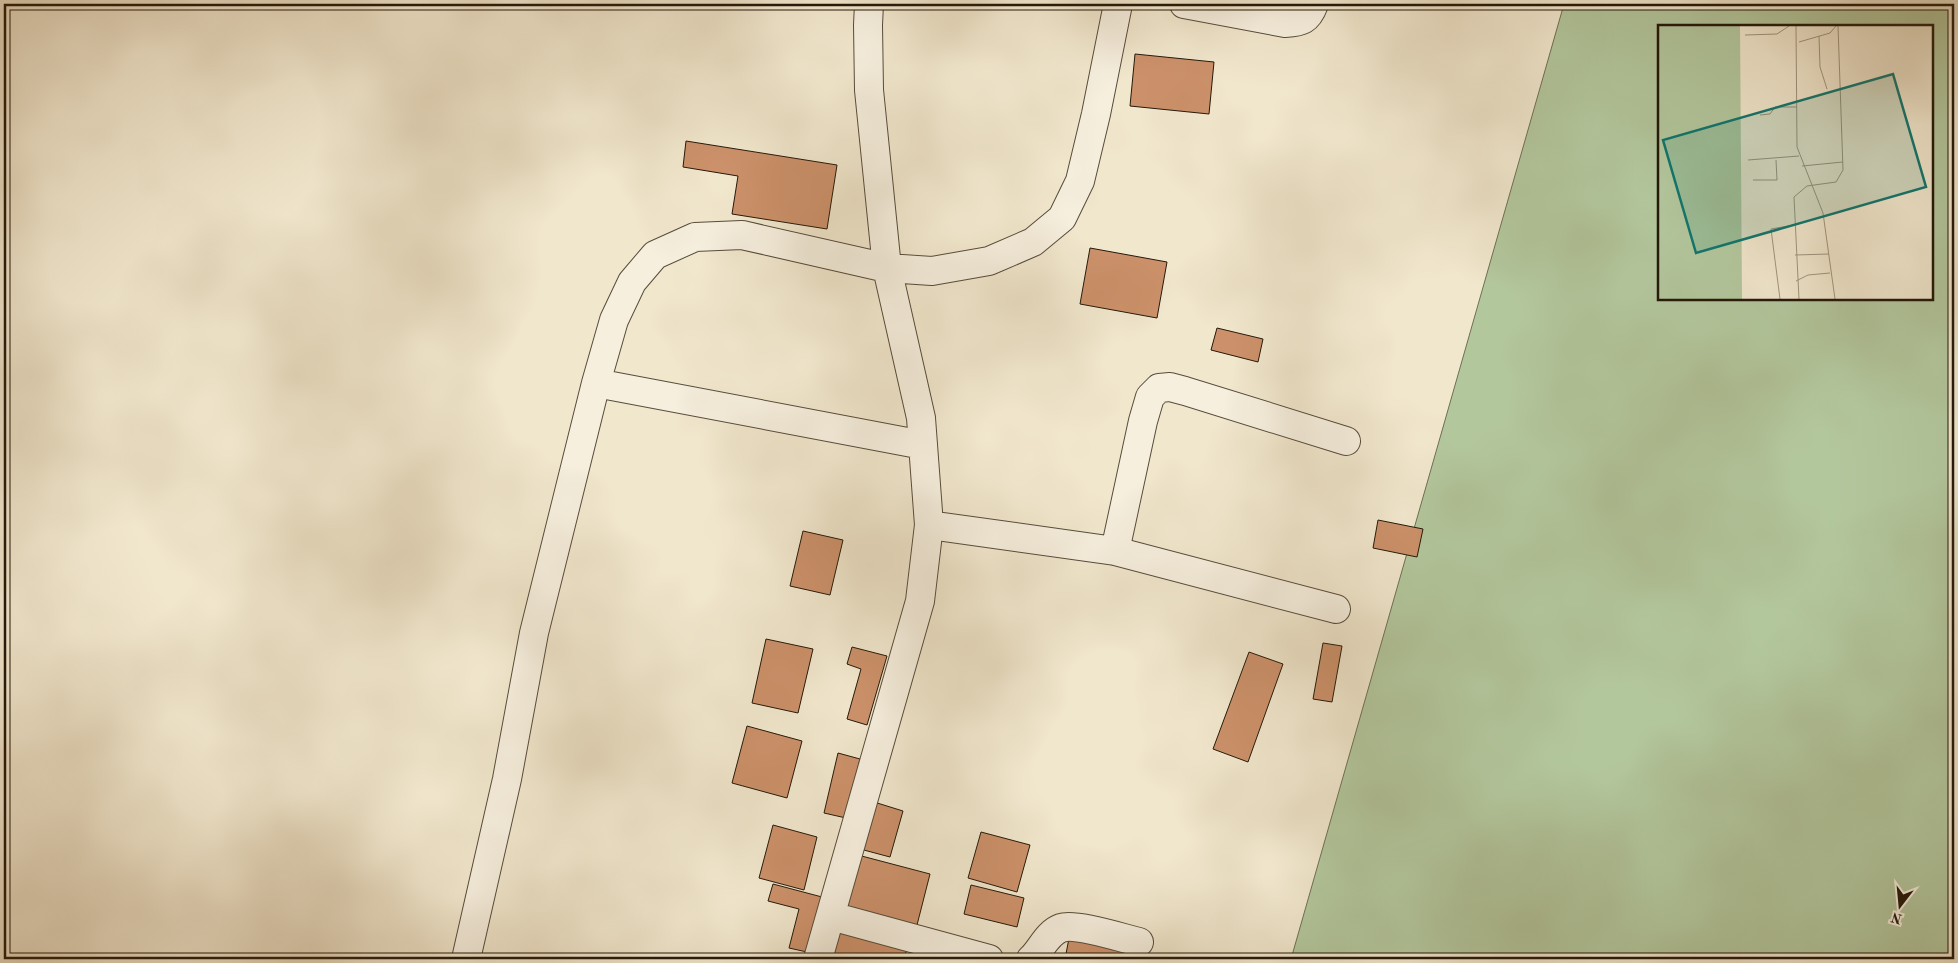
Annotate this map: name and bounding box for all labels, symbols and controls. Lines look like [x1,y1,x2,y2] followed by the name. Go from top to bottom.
[1658,25,1933,300] inset map
[1876,880,1926,930] north arrow
[1889,909,1904,926] text: N

